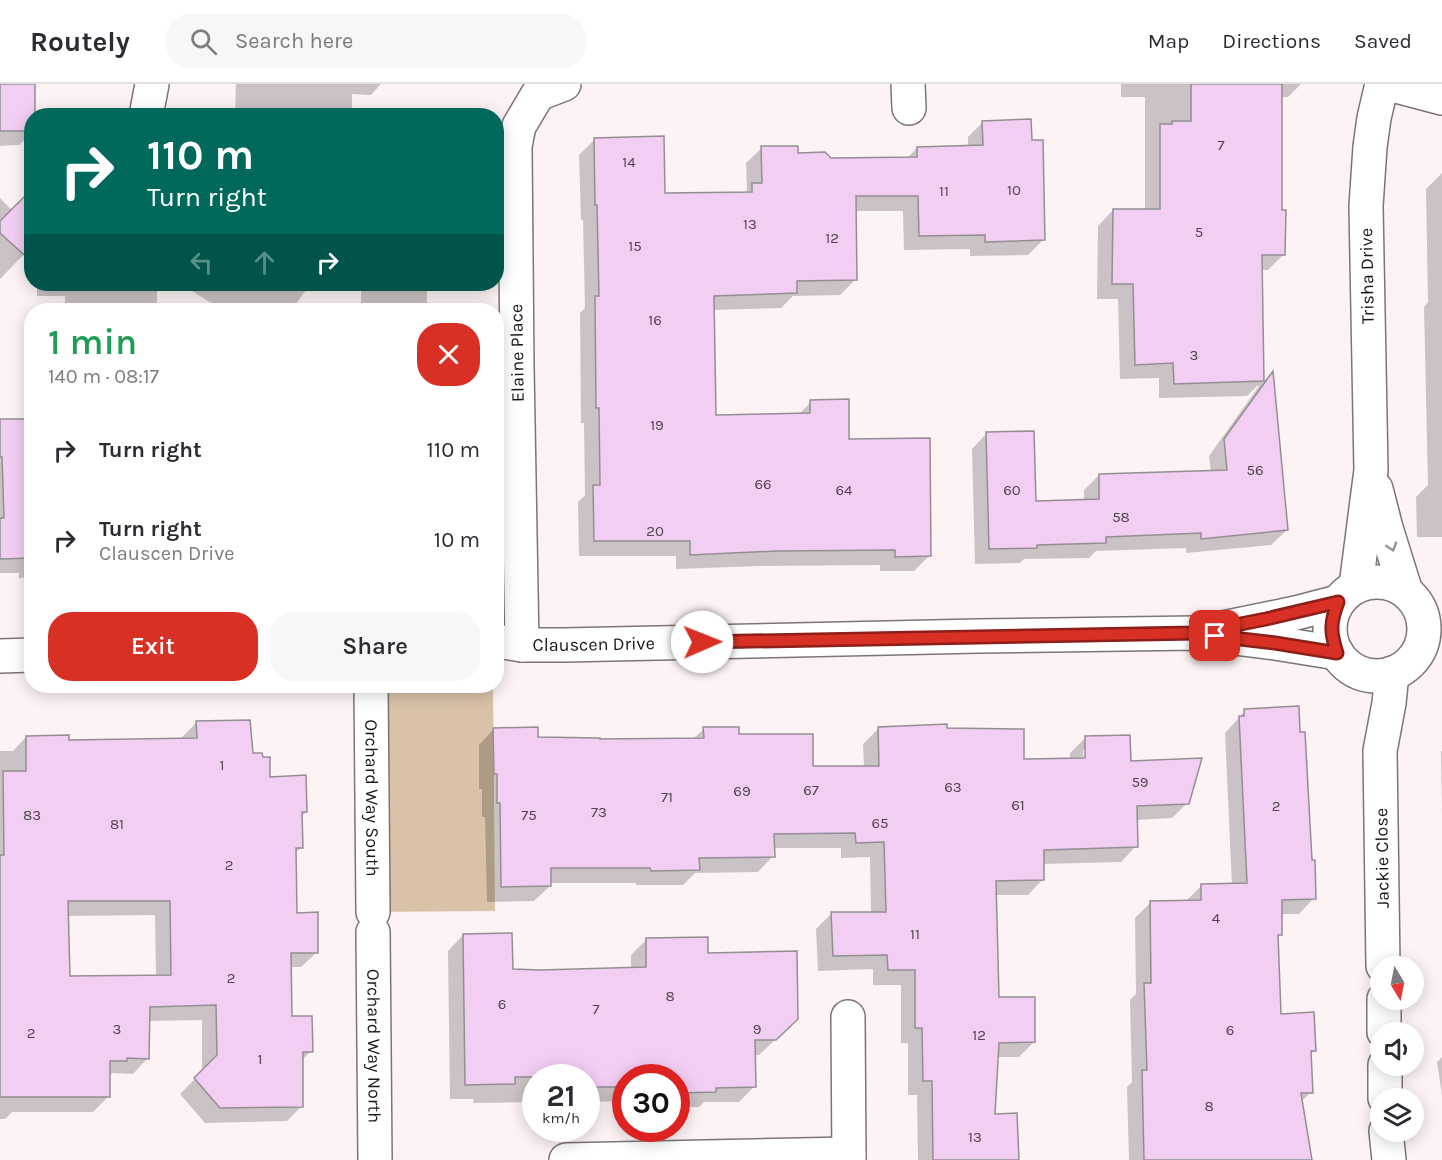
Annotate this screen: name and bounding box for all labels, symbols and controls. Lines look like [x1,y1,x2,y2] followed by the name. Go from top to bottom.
[166,14,586,68] search box
[30,25,130,58] text: Routely
[187,25,220,58] icon: search
[235,28,353,54] text: Search here
[1148,29,1189,53] text: Map
[1222,29,1321,53] text: Directions
[1354,29,1412,53] text: Saved
[147,130,254,180] text: 110 m
[48,132,126,210] icon: right
[1217,136,1225,154] house number: 7
[622,153,636,171] house number: 14
[147,181,267,213] text: Turn right
[1007,181,1021,199] house number: 10
[939,182,949,200] house number: 11
[743,215,757,233] house number: 13
[1195,223,1203,241] house number: 5
[1355,228,1379,324] street label: Trisha Drive
[825,229,839,247] house number: 12
[628,237,642,255] house number: 15
[185,246,218,279] icon: left
[248,246,281,279] icon: ahead
[311,246,344,279] icon: right
[505,304,529,402] street label: Elaine Place
[648,311,662,329] house number: 16
[48,321,137,363] text: 1 min
[417,323,480,386] button: close
[1190,346,1198,364] house number: 3
[48,365,159,388] text: 140 m · 08:17
[650,416,664,434] house number: 19
[48,434,81,467] icon: right
[99,437,202,463] text: Turn right
[427,437,480,463] text: 110 m
[1246,461,1264,479] house number: 56
[754,475,772,493] house number: 66
[836,481,853,499] house number: 64
[1003,481,1021,499] house number: 60
[1112,508,1130,526] house number: 58
[99,516,202,542] text: Turn right
[646,522,664,540] house number: 20
[48,524,81,557] icon: right
[434,527,480,553] text: 10 m
[1384,541,1397,552] one-way arrow
[99,542,235,565] text: Clauscen Drive
[670,610,734,674] position arrow
[1189,610,1240,661] pin
[48,612,258,681] button: Exit
[270,612,480,681] button: Share
[1198,619,1231,652] icon: arrive
[533,632,655,656] street label: Clauscen Drive
[360,719,384,877] street label: Orchard Way South
[220,756,224,774] house number: 1
[1131,773,1149,791] house number: 59
[944,778,962,796] house number: 63
[803,781,819,799] house number: 67
[733,782,751,800] house number: 69
[661,788,673,806] house number: 71
[1011,796,1025,814] house number: 61
[1272,797,1280,815] house number: 2
[591,803,607,821] house number: 73
[23,806,41,824] house number: 83
[521,806,537,824] house number: 75
[1370,808,1394,908] street label: Jackie Close
[871,814,889,832] house number: 65
[110,815,124,833] house number: 81
[225,856,233,874] house number: 2
[1212,909,1221,927] house number: 4
[910,925,920,943] house number: 11
[1370,956,1424,1010] north arrow
[1370,956,1424,1142] map controls
[227,969,235,987] house number: 2
[362,969,386,1123] street label: Orchard Way North
[665,987,675,1005] house number: 8
[498,995,506,1013] house number: 6
[592,1000,600,1018] house number: 7
[113,1020,121,1038] house number: 3
[753,1020,761,1038] house number: 9
[1226,1021,1234,1039] house number: 6
[1370,1022,1424,1076] button: sound
[27,1024,35,1042] house number: 2
[972,1026,986,1044] house number: 12
[258,1050,262,1068] house number: 1
[612,1064,690,1142] speed limit sign: 30
[547,1078,575,1114] text: 21
[1370,1088,1424,1142] button: layers
[1204,1097,1214,1115] house number: 8
[542,1109,580,1127] text: km/h
[968,1128,982,1146] house number: 13

